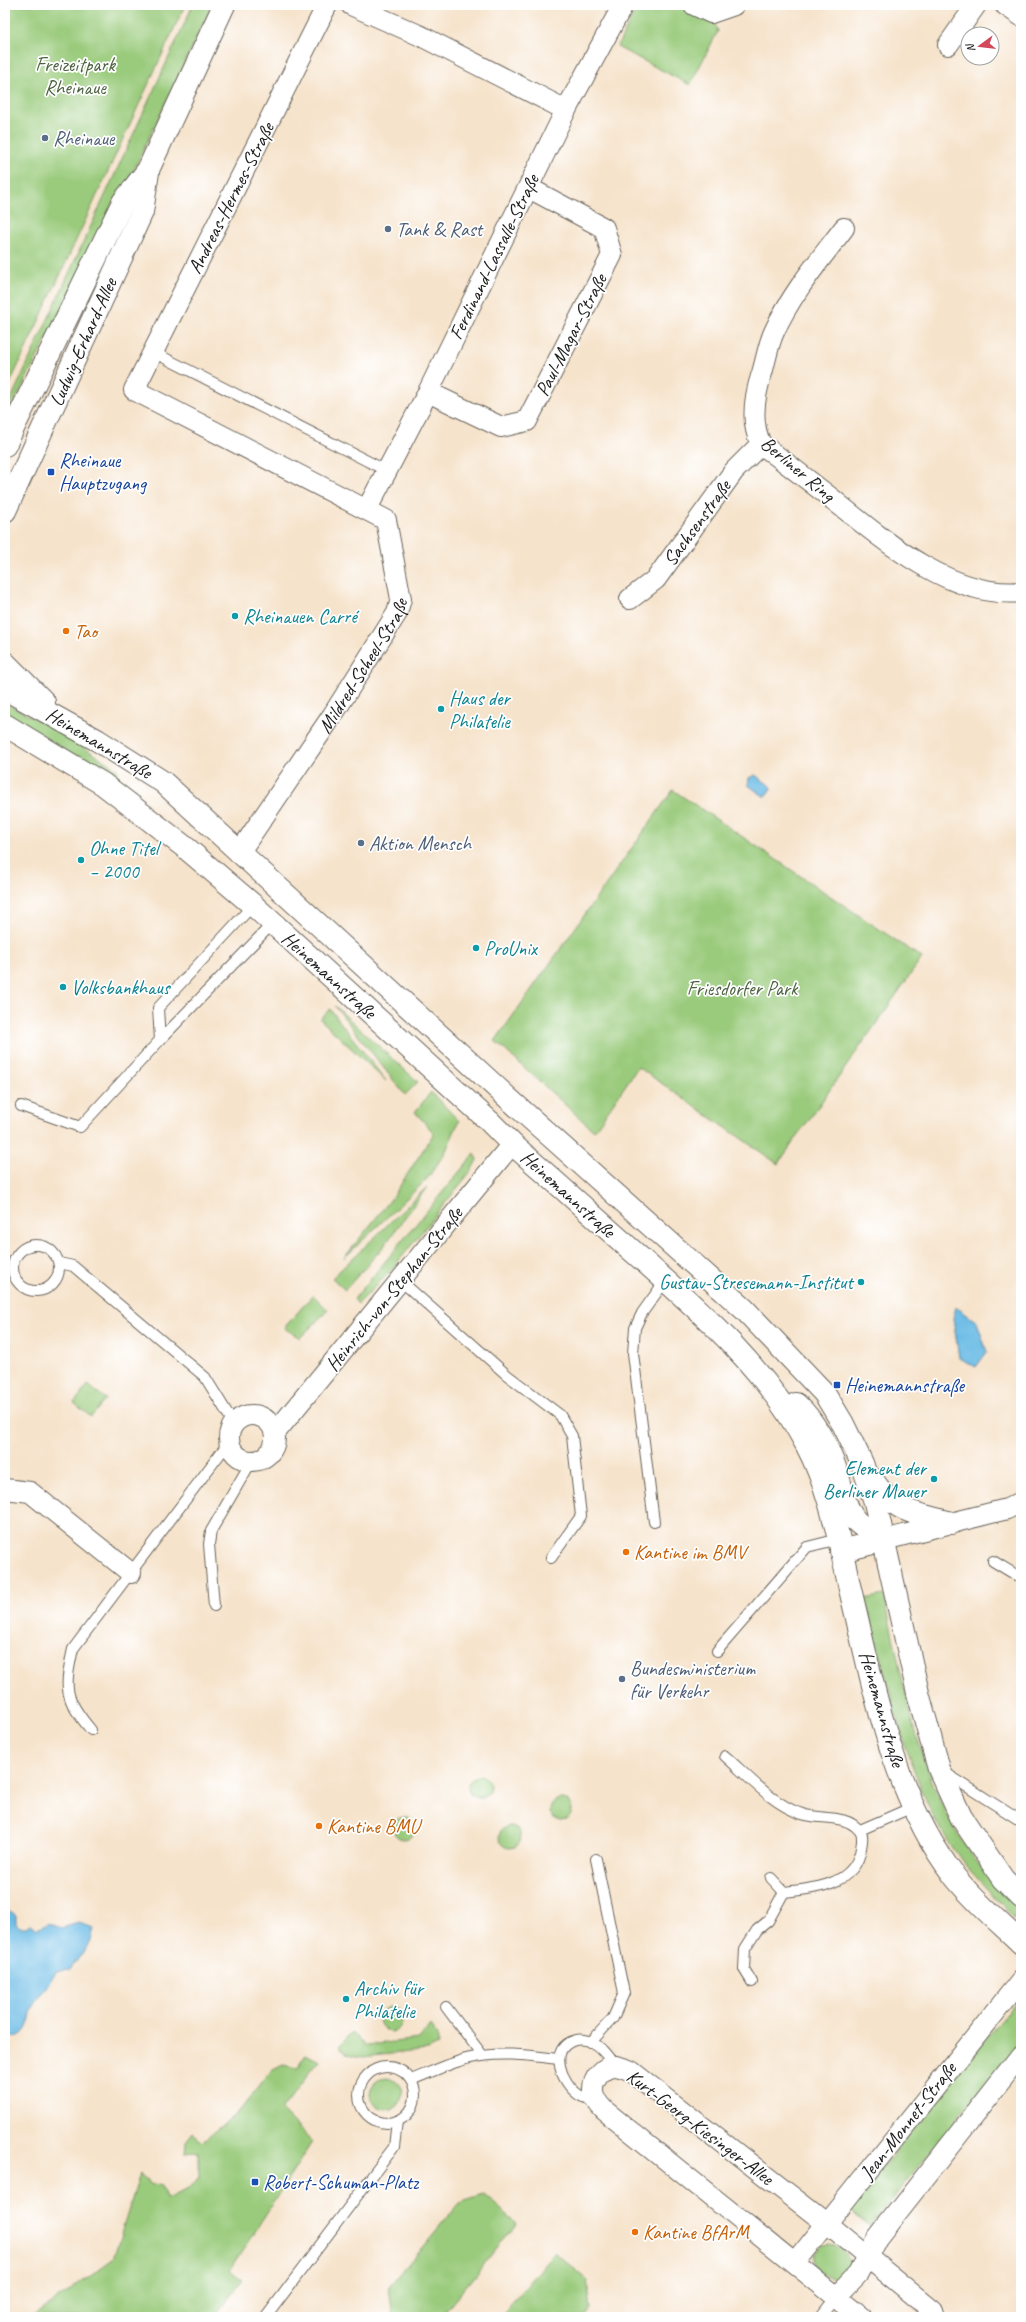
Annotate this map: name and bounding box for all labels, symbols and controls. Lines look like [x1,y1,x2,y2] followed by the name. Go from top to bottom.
[960,26,1000,66] north arrow
[962,41,978,54] text: N
[35,52,116,100] park label: Freizeitpark Rheinaue
[182,117,280,278] street label: Andreas-Hermes-Straße
[53,126,116,151] place label: Rheinaue
[40,133,50,143] marker: Rheinaue
[443,169,545,344] street label: Ferdinand-Lassalle-Straße
[396,217,484,242] place label: Tank & Rast
[383,224,393,234] marker: Tank & Rast
[530,268,613,400] street label: Paul-Magar-Straße
[44,273,123,410] street label: Ludwig-Erhard-Allee
[756,431,842,509] street label: Berliner Ring
[59,448,148,496] place label: Rheinaue Hauptzugang
[46,467,56,477] marker: Rheinaue Hauptzugang
[657,474,737,571] street label: Sachsenstraße
[312,594,413,737] street label: Mildred-Scheel-Straße
[243,604,360,629] place label: Rheinauen Carré
[230,611,240,621] marker: Rheinauen Carré
[74,619,99,644] place label: Tao
[61,626,71,636] marker: Tao
[449,686,511,734] place label: Haus der Philatelie
[42,702,158,785] street label: Heinemannstraße
[436,704,446,714] marker: Haus der Philatelie
[369,831,473,856] place label: Aktion Mensch
[89,836,162,884] place label: Ohne Titel – 2000
[356,838,366,848] marker: Aktion Mensch
[76,855,86,865] marker: Ohne Titel – 2000
[276,926,383,1025] street label: Heinemannstraße
[484,936,539,961] place label: ProUnix
[471,943,481,953] marker: ProUnix
[71,975,172,1000] place label: Volksbankhaus
[687,976,799,1001] park label: Friesdorfer Park
[58,982,68,992] marker: Volksbankhaus
[515,1145,622,1244] street label: Heinemannstraße
[320,1201,469,1376] street label: Heinrich-von-Stephan-Straße
[659,1270,855,1295] place label: Gustav-Stresemann-Institut
[856,1277,866,1287] marker: Gustav-Stresemann-Institut
[845,1373,966,1398] place label: Heinemannstraße
[832,1380,842,1390] marker: Heinemannstraße
[823,1456,928,1504] place label: Element der Berliner Mauer
[929,1474,939,1484] marker: Element der Berliner Mauer
[634,1540,750,1565] place label: Kantine im BMV
[621,1547,631,1557] marker: Kantine im BMV
[854,1648,911,1771] street label: Heinemannstraße
[630,1656,756,1704] place label: Bundesministerium für Verkehr
[617,1674,627,1684] marker: Bundesministerium für Verkehr
[327,1814,422,1839] place label: Kantine BMU
[314,1821,324,1831] marker: Kantine BMU
[354,1976,425,2024] place label: Archiv für Philatelie
[341,1994,351,2004] marker: Archiv für Philatelie
[854,2056,963,2186] street label: Jean-Monnet-Straße
[622,2064,780,2191] street label: Kurt-Georg-Kiesinger-Allee
[263,2170,420,2195] place label: Robert-Schuman-Platz
[250,2177,260,2187] marker: Robert-Schuman-Platz
[643,2220,750,2245] place label: Kantine BfArM
[630,2227,640,2237] marker: Kantine BfArM

